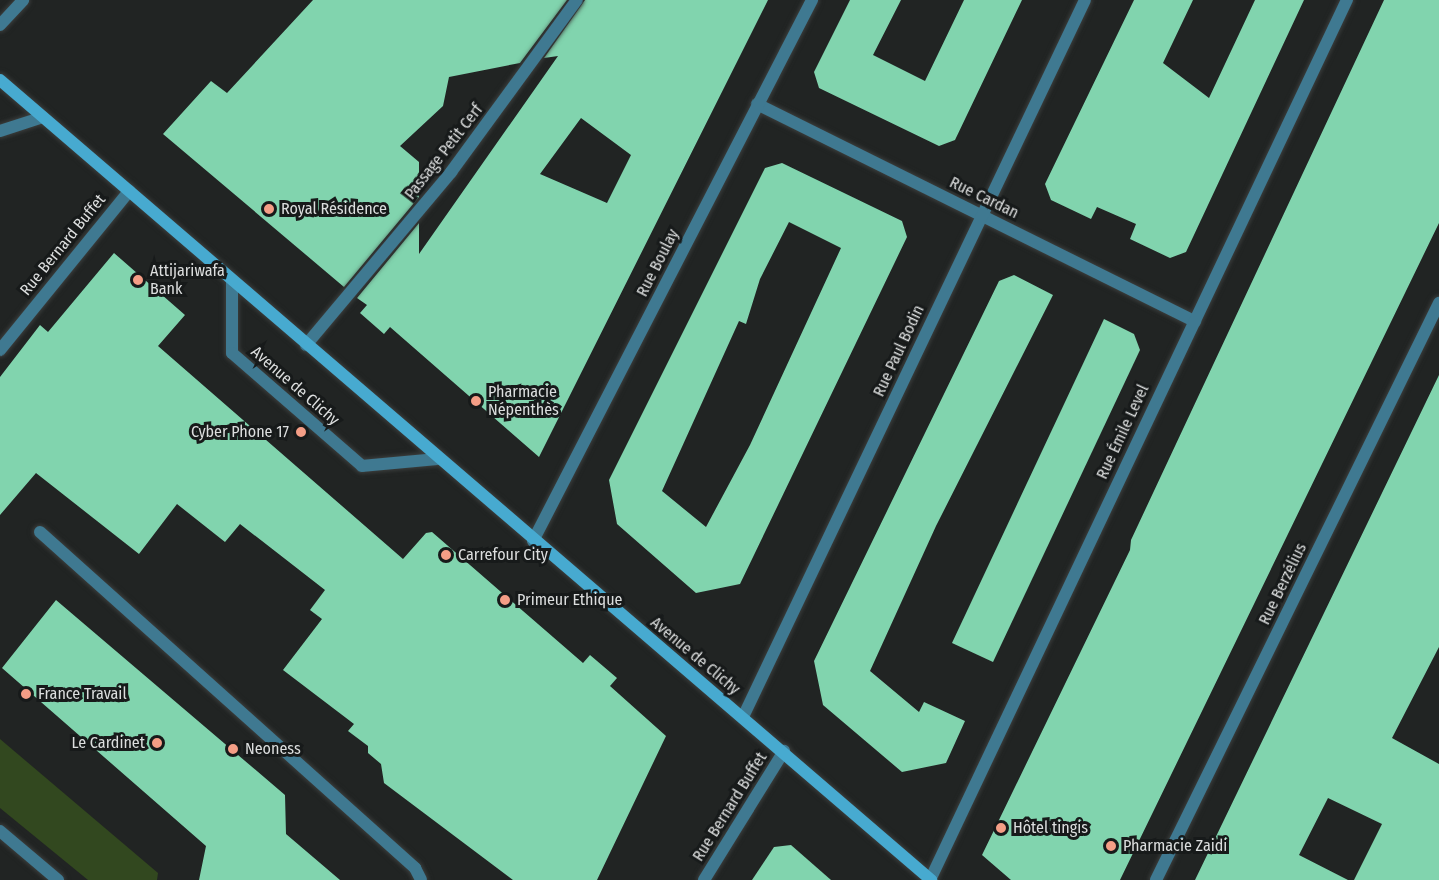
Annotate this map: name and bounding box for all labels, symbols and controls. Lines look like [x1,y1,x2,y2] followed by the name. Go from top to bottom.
[401,101,487,203] street label: Passage Petit Cerf
[946,173,1022,223] street label: Rue Cardan
[16,191,110,299] street label: Rue Bernard Buffet
[281,199,387,219] place label: Royal Résidence
[262,202,276,216] marker: Royal Résidence
[633,226,683,300] street label: Rue Boulay
[150,261,225,299] place label: Attijariwafa Bank
[131,273,145,287] marker: Attijariwafa Bank
[869,302,929,400] street label: Rue Paul Bodin
[247,342,343,430] street label: Avenue de Clichy
[488,382,559,420] place label: Pharmacie Népenthès
[1093,382,1153,482] street label: Rue Émile Level
[469,394,483,408] marker: Pharmacie Népenthès
[191,422,289,442] place label: Cyber Phone 17
[294,425,308,439] marker: Cyber Phone 17
[1255,540,1311,628] street label: Rue Berzélius
[458,545,548,565] place label: Carrefour City
[439,548,453,562] marker: Carrefour City
[517,590,622,610] place label: Primeur Ethique
[498,593,512,607] marker: Primeur Ethique
[646,613,744,699] street label: Avenue de Clichy
[38,684,127,704] place label: France Travail
[19,687,33,701] marker: France Travail
[71,733,145,753] place label: Le Cardinet
[150,736,164,750] marker: Le Cardinet
[245,739,301,759] place label: Neoness
[226,742,240,756] marker: Neoness
[689,749,771,865] street label: Rue Bernard Buffet
[1013,818,1088,838] place label: Hôtel tingis
[994,821,1008,835] marker: Hôtel tingis
[1123,836,1227,856] place label: Pharmacie Zaidi
[1104,839,1118,853] marker: Pharmacie Zaidi

